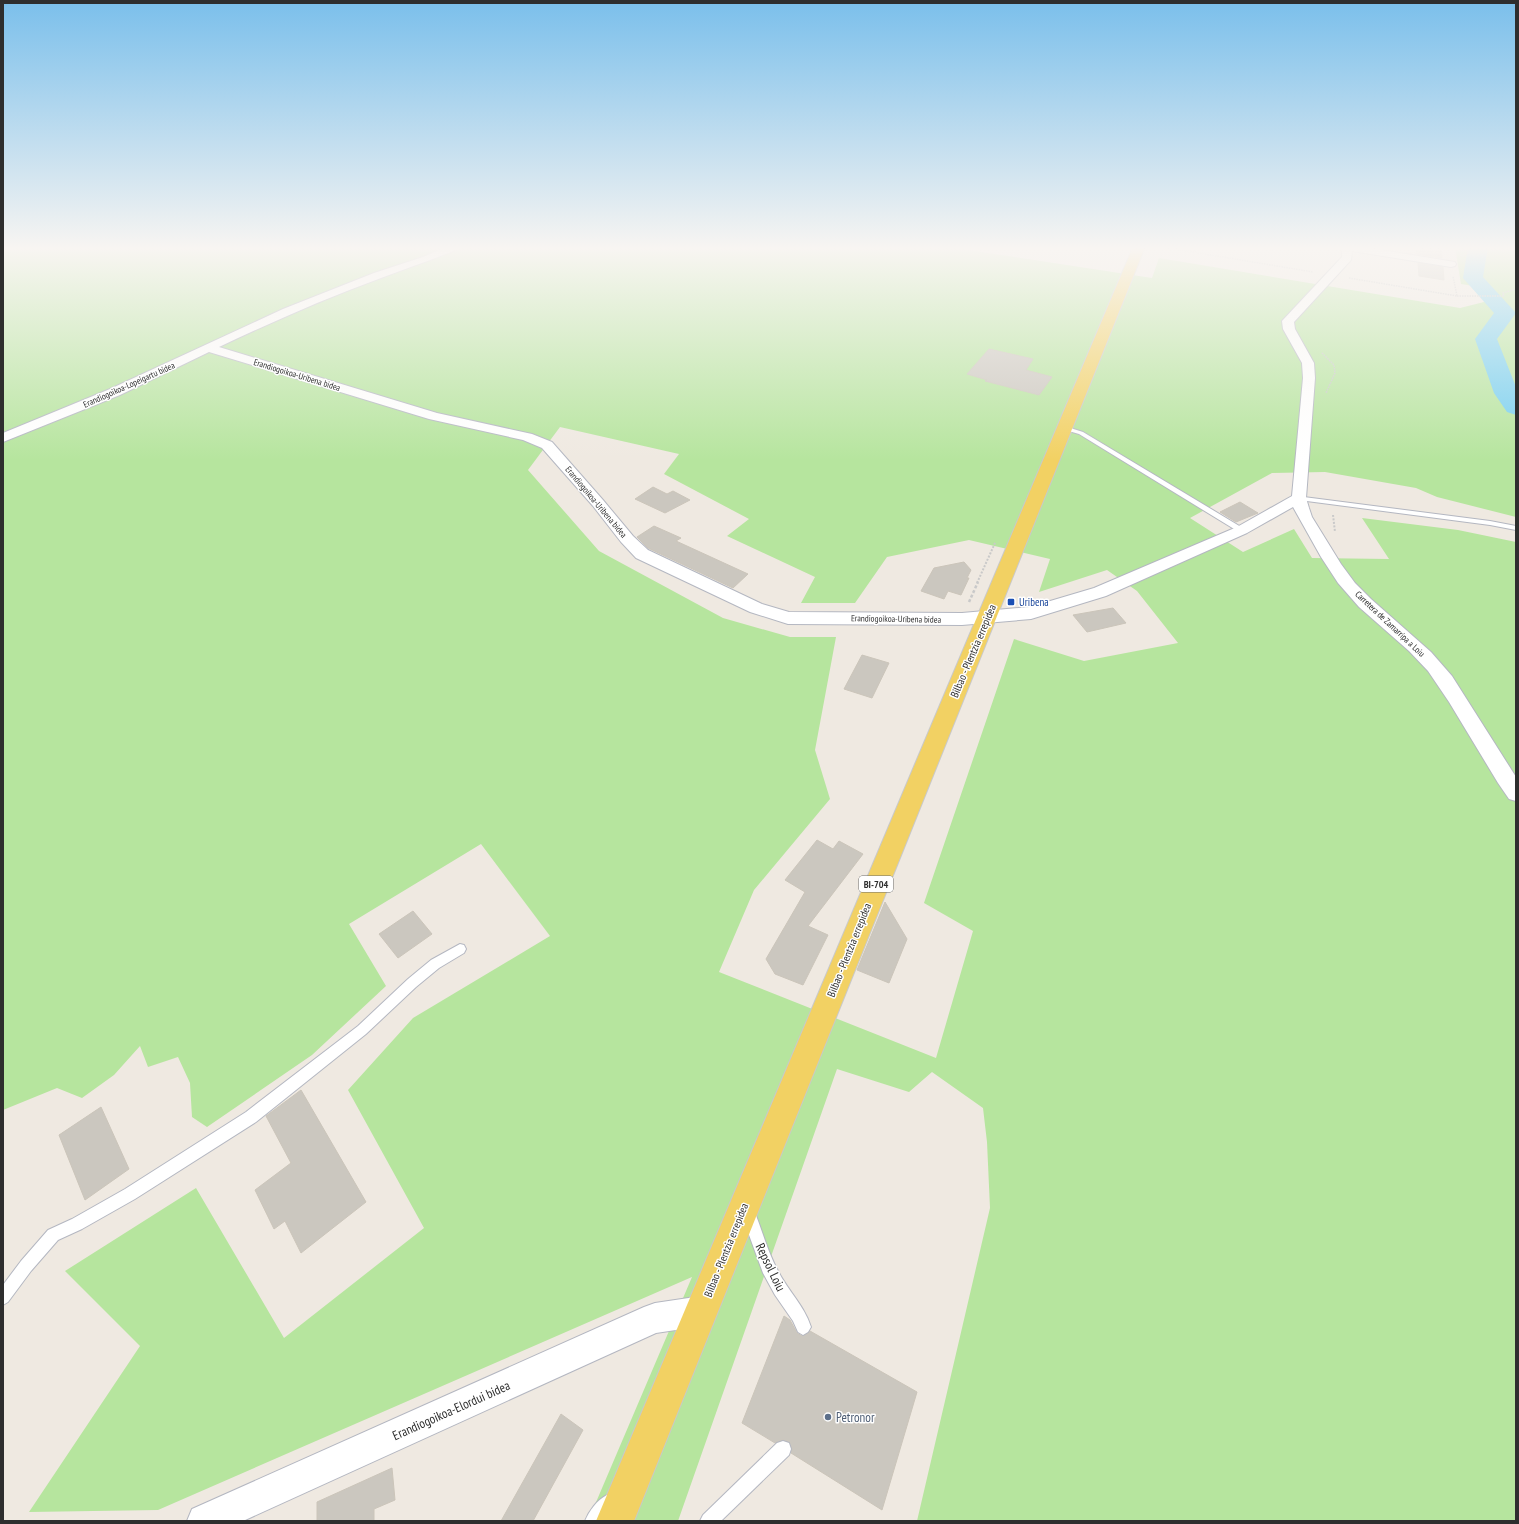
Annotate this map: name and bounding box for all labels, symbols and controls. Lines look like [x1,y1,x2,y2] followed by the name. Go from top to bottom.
[252,356,342,393] street label: Erandiogoikoa-Uribena bidea
[81,359,177,410] street label: Erandiogoikoa-Lopeigartu bidea
[563,464,630,540] street label: Erandiogoikoa-Uribena bidea
[1353,588,1428,659] street label: Carretera de Zamarripa a Loiu
[1019,595,1049,609] place label: Uribena
[1006,597,1016,607] marker: Uribena
[947,602,999,700] street label: Bilbao - Plentzia errepidea
[851,612,942,625] street label: Erandiogoikoa-Uribena bidea
[859,876,893,892] road number: BI-704
[824,901,874,999] street label: Bilbao - Plentzia errepidea
[701,1201,751,1299] street label: Bilbao - Plentzia errepidea
[752,1240,789,1294] street label: Repsol Loiu
[390,1377,513,1444] street label: Erandiogoikoa-Elordui bidea
[836,1409,875,1426] place label: Petronor
[823,1412,833,1422] marker: Petronor

